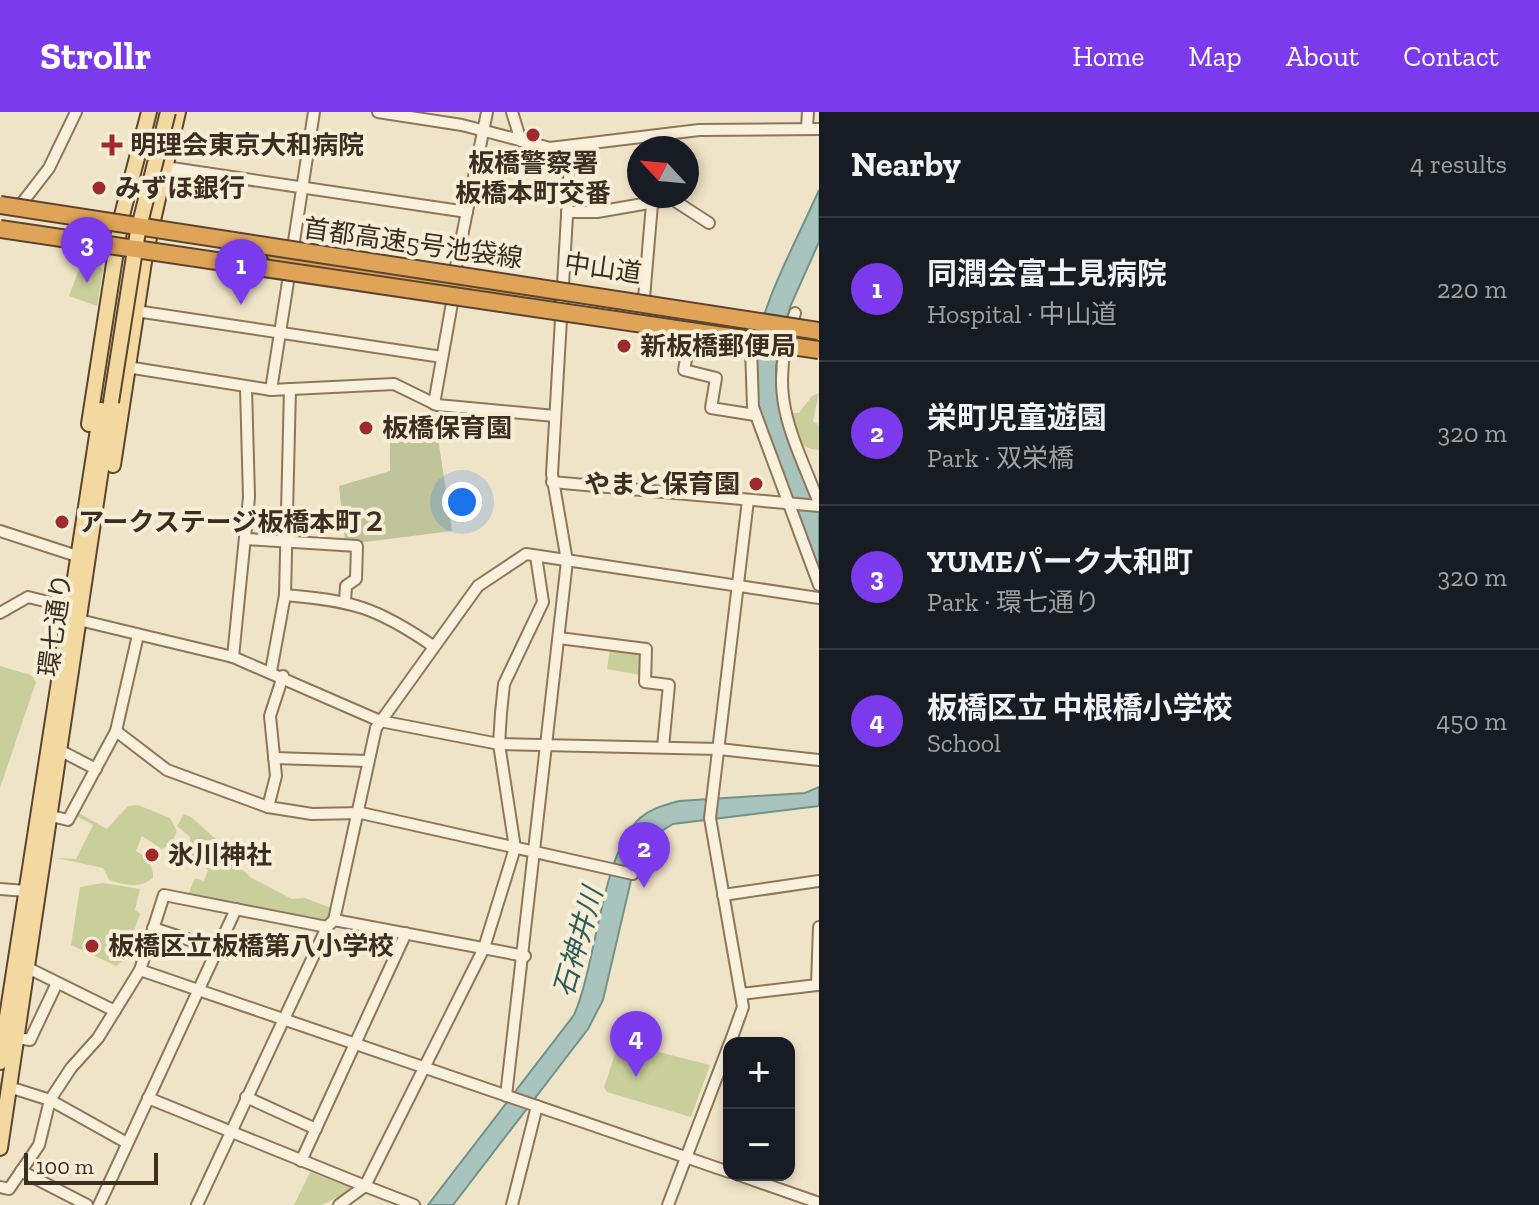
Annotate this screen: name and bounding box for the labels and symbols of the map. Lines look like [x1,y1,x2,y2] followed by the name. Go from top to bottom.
[524,126,542,144] marker: 板橋警察署 板橋本町交番
[130,129,364,161] place label: 明理会東京大和病院
[101,134,123,156] marker: 明理会東京大和病院
[627,136,699,208] north arrow
[455,147,611,209] place label: 板橋警察署 板橋本町交番
[115,172,245,204] place label: みずほ銀行
[90,179,108,197] marker: みずほ銀行
[301,212,525,274] street label: 首都高速5号池袋線
[61,217,113,283] pin: 3
[215,239,267,305] pin: 1
[562,247,644,289] street label: 中山道
[640,330,796,362] place label: 新板橋郵便局
[615,337,633,355] marker: 新板橋郵便局
[382,412,512,444] place label: 板橋保育園
[357,419,375,437] marker: 板橋保育園
[584,468,740,500] place label: やまと保育園
[747,475,765,493] marker: やまと保育園
[442,482,482,522] your location
[78,506,387,538] place label: アークステージ板橋本町２
[53,513,71,531] marker: アークステージ板橋本町２
[32,571,78,679] street label: 環七通り
[618,822,670,888] pin: 2
[168,839,272,871] place label: 氷川神社
[143,846,161,864] marker: 氷川神社
[547,881,610,1000] water label: 石神井川
[108,930,394,962] place label: 板橋区立板橋第八小学校
[83,937,101,955] marker: 板橋区立板橋第八小学校
[610,1011,662,1077] pin: 4
[24,1149,158,1185] scale bar

